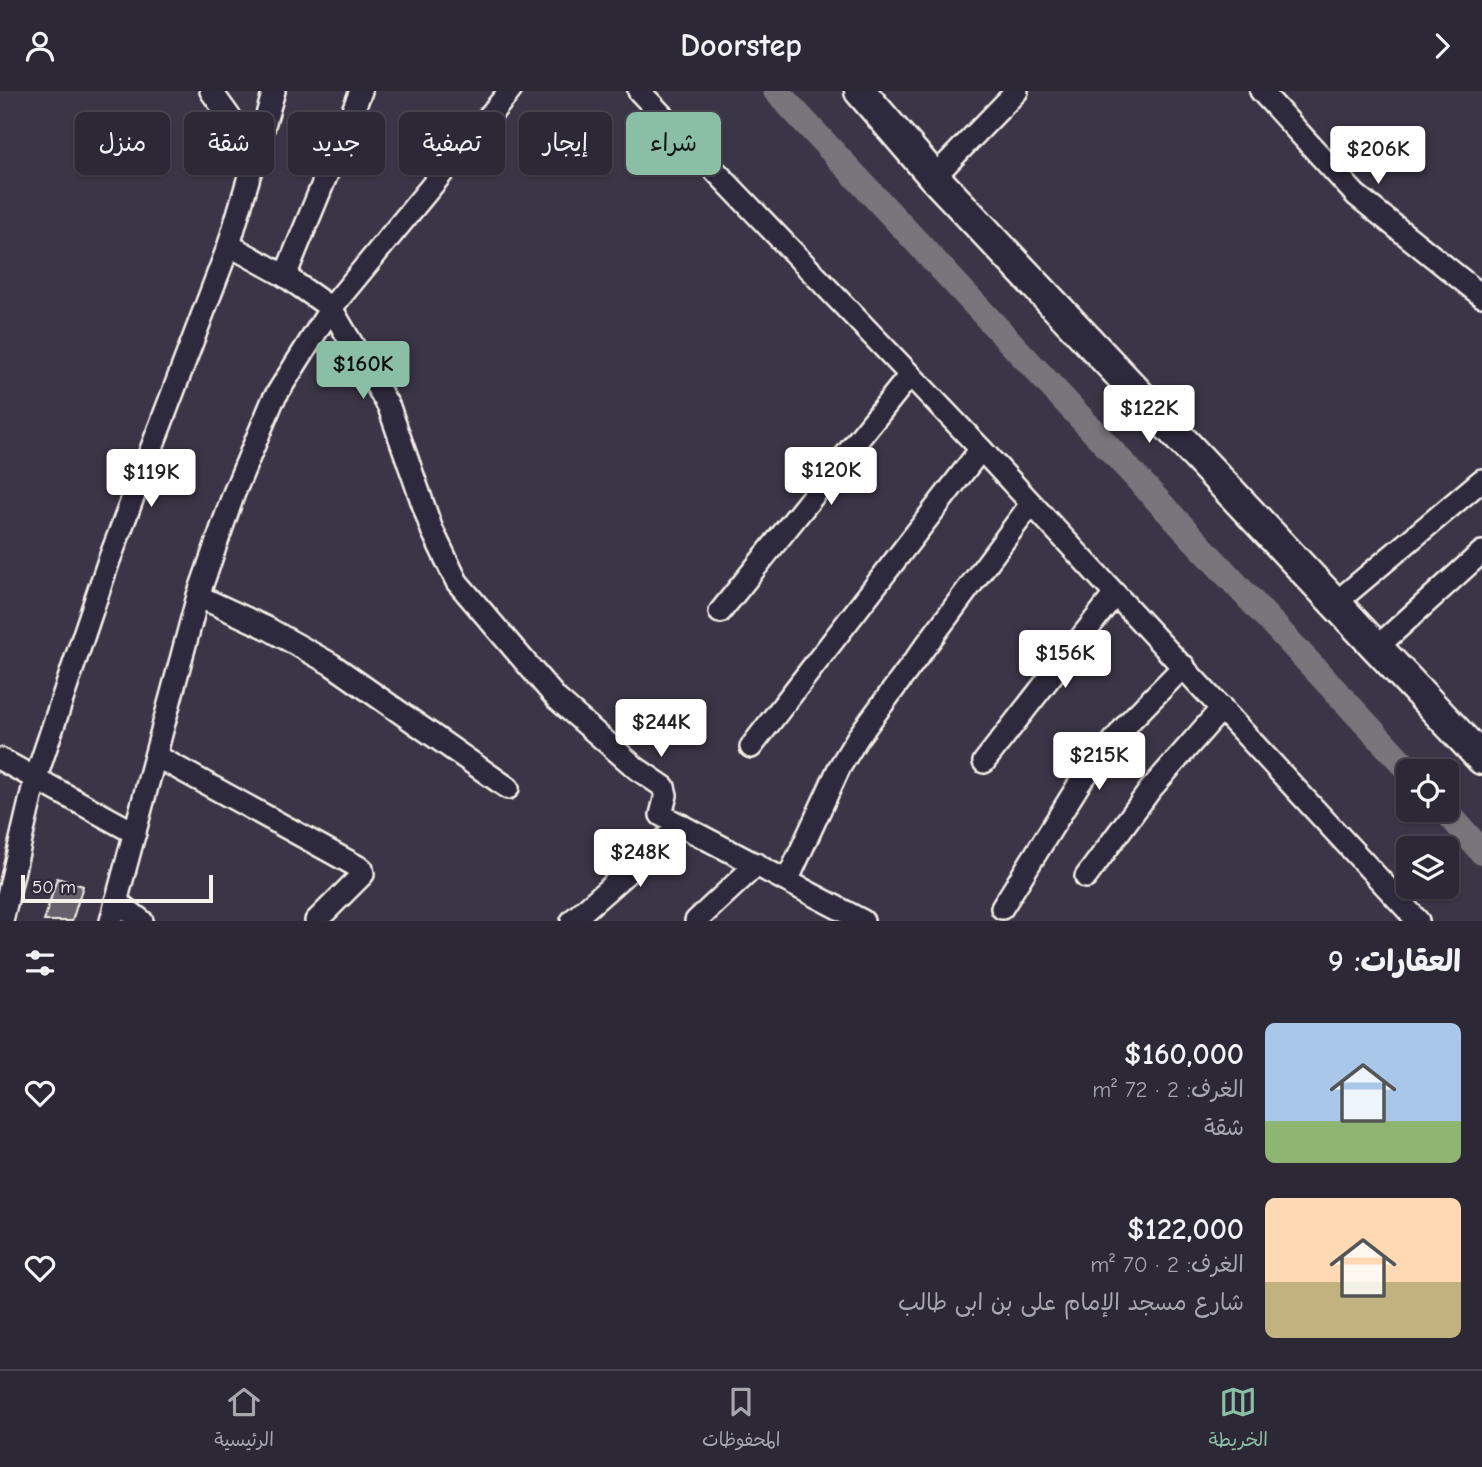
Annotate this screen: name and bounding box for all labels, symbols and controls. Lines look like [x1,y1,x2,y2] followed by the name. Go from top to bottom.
[21,27,59,65] icon: person
[680,27,802,64] text: Doorstep
[1423,27,1461,65] icon: forward
[75,112,170,175] chip: منزل
[184,112,274,175] chip: شقة
[288,112,385,175] chip: جديد
[399,112,505,175] chip: تصفية
[519,112,612,175] chip: إيجار
[626,112,721,175] chip: شراء
[1329,127,1427,186] pin: $206K
[1346,135,1410,162] text: $206K
[314,341,412,401] pin: $160K
[332,350,394,377] text: $160K
[1100,385,1198,445] pin: $122K
[1120,394,1178,421] text: $122K
[782,447,880,507] pin: $120K
[102,449,200,509] pin: $119K
[801,456,861,483] text: $120K
[123,458,179,485] text: $119K
[1016,631,1114,690] pin: $156K
[1035,639,1095,666] text: $156K
[612,699,710,759] pin: $244K
[631,708,691,735] text: $244K
[1050,733,1148,792] pin: $215K
[1069,741,1129,768] text: $215K
[1396,759,1459,899] map controls
[1396,759,1459,822] button: locate
[591,829,689,889] pin: $248K
[1396,836,1459,899] button: layers
[610,838,670,865] text: $248K
[21,872,214,904] scale bar
[32,876,76,898] text: 50 m
[21,944,59,982] icon: filters
[1328,944,1461,979] text: العقارات: 9
[1124,1037,1244,1072] text: $160,000
[1321,1051,1405,1135] icon: home
[21,1074,59,1112] icon: heart
[1092,1076,1244,1103] text: الغرف: 2 · 72 m²
[1204,1114,1244,1141] text: شقة
[1127,1212,1244,1247] text: $122,000
[1321,1226,1405,1310] icon: home
[21,1249,59,1287] icon: heart
[1090,1251,1244,1278] text: الغرف: 2 · 70 m²
[898,1289,1244,1316] text: شارع مسجد الإمام على بن ابى طالب
[214,1383,274,1456] tab: الرئيسية
[702,1383,780,1456] tab: المحفوظات
[1209,1383,1268,1456] tab: الخريطة

